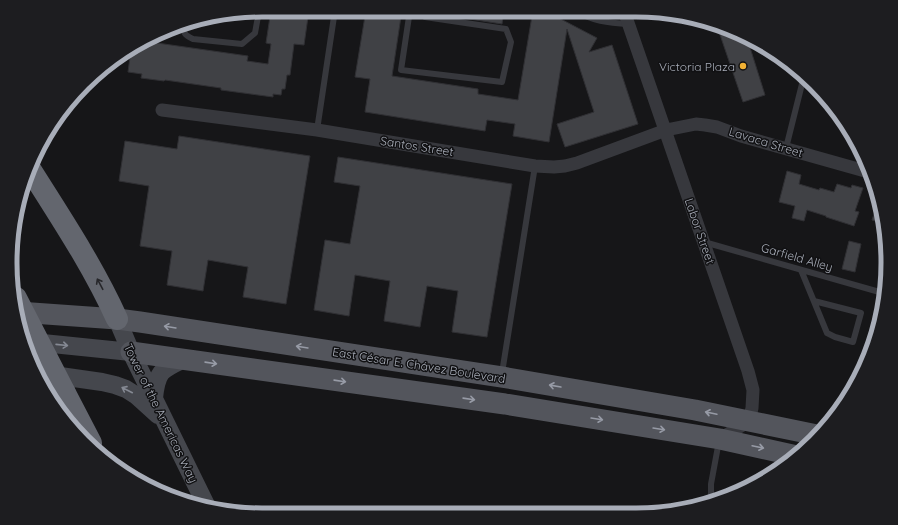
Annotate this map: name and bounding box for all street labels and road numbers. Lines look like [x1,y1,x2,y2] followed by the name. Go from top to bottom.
[727,124,805,160] street label: Lavaca Street
[379,133,455,159] street label: Santos Street
[682,196,718,266] street label: Labor Street
[759,240,835,274] street label: Garfield Alley
[121,341,201,485] street label: Tower of the Americas Way
[331,344,507,386] street label: East César E. Chávez Boulevard

